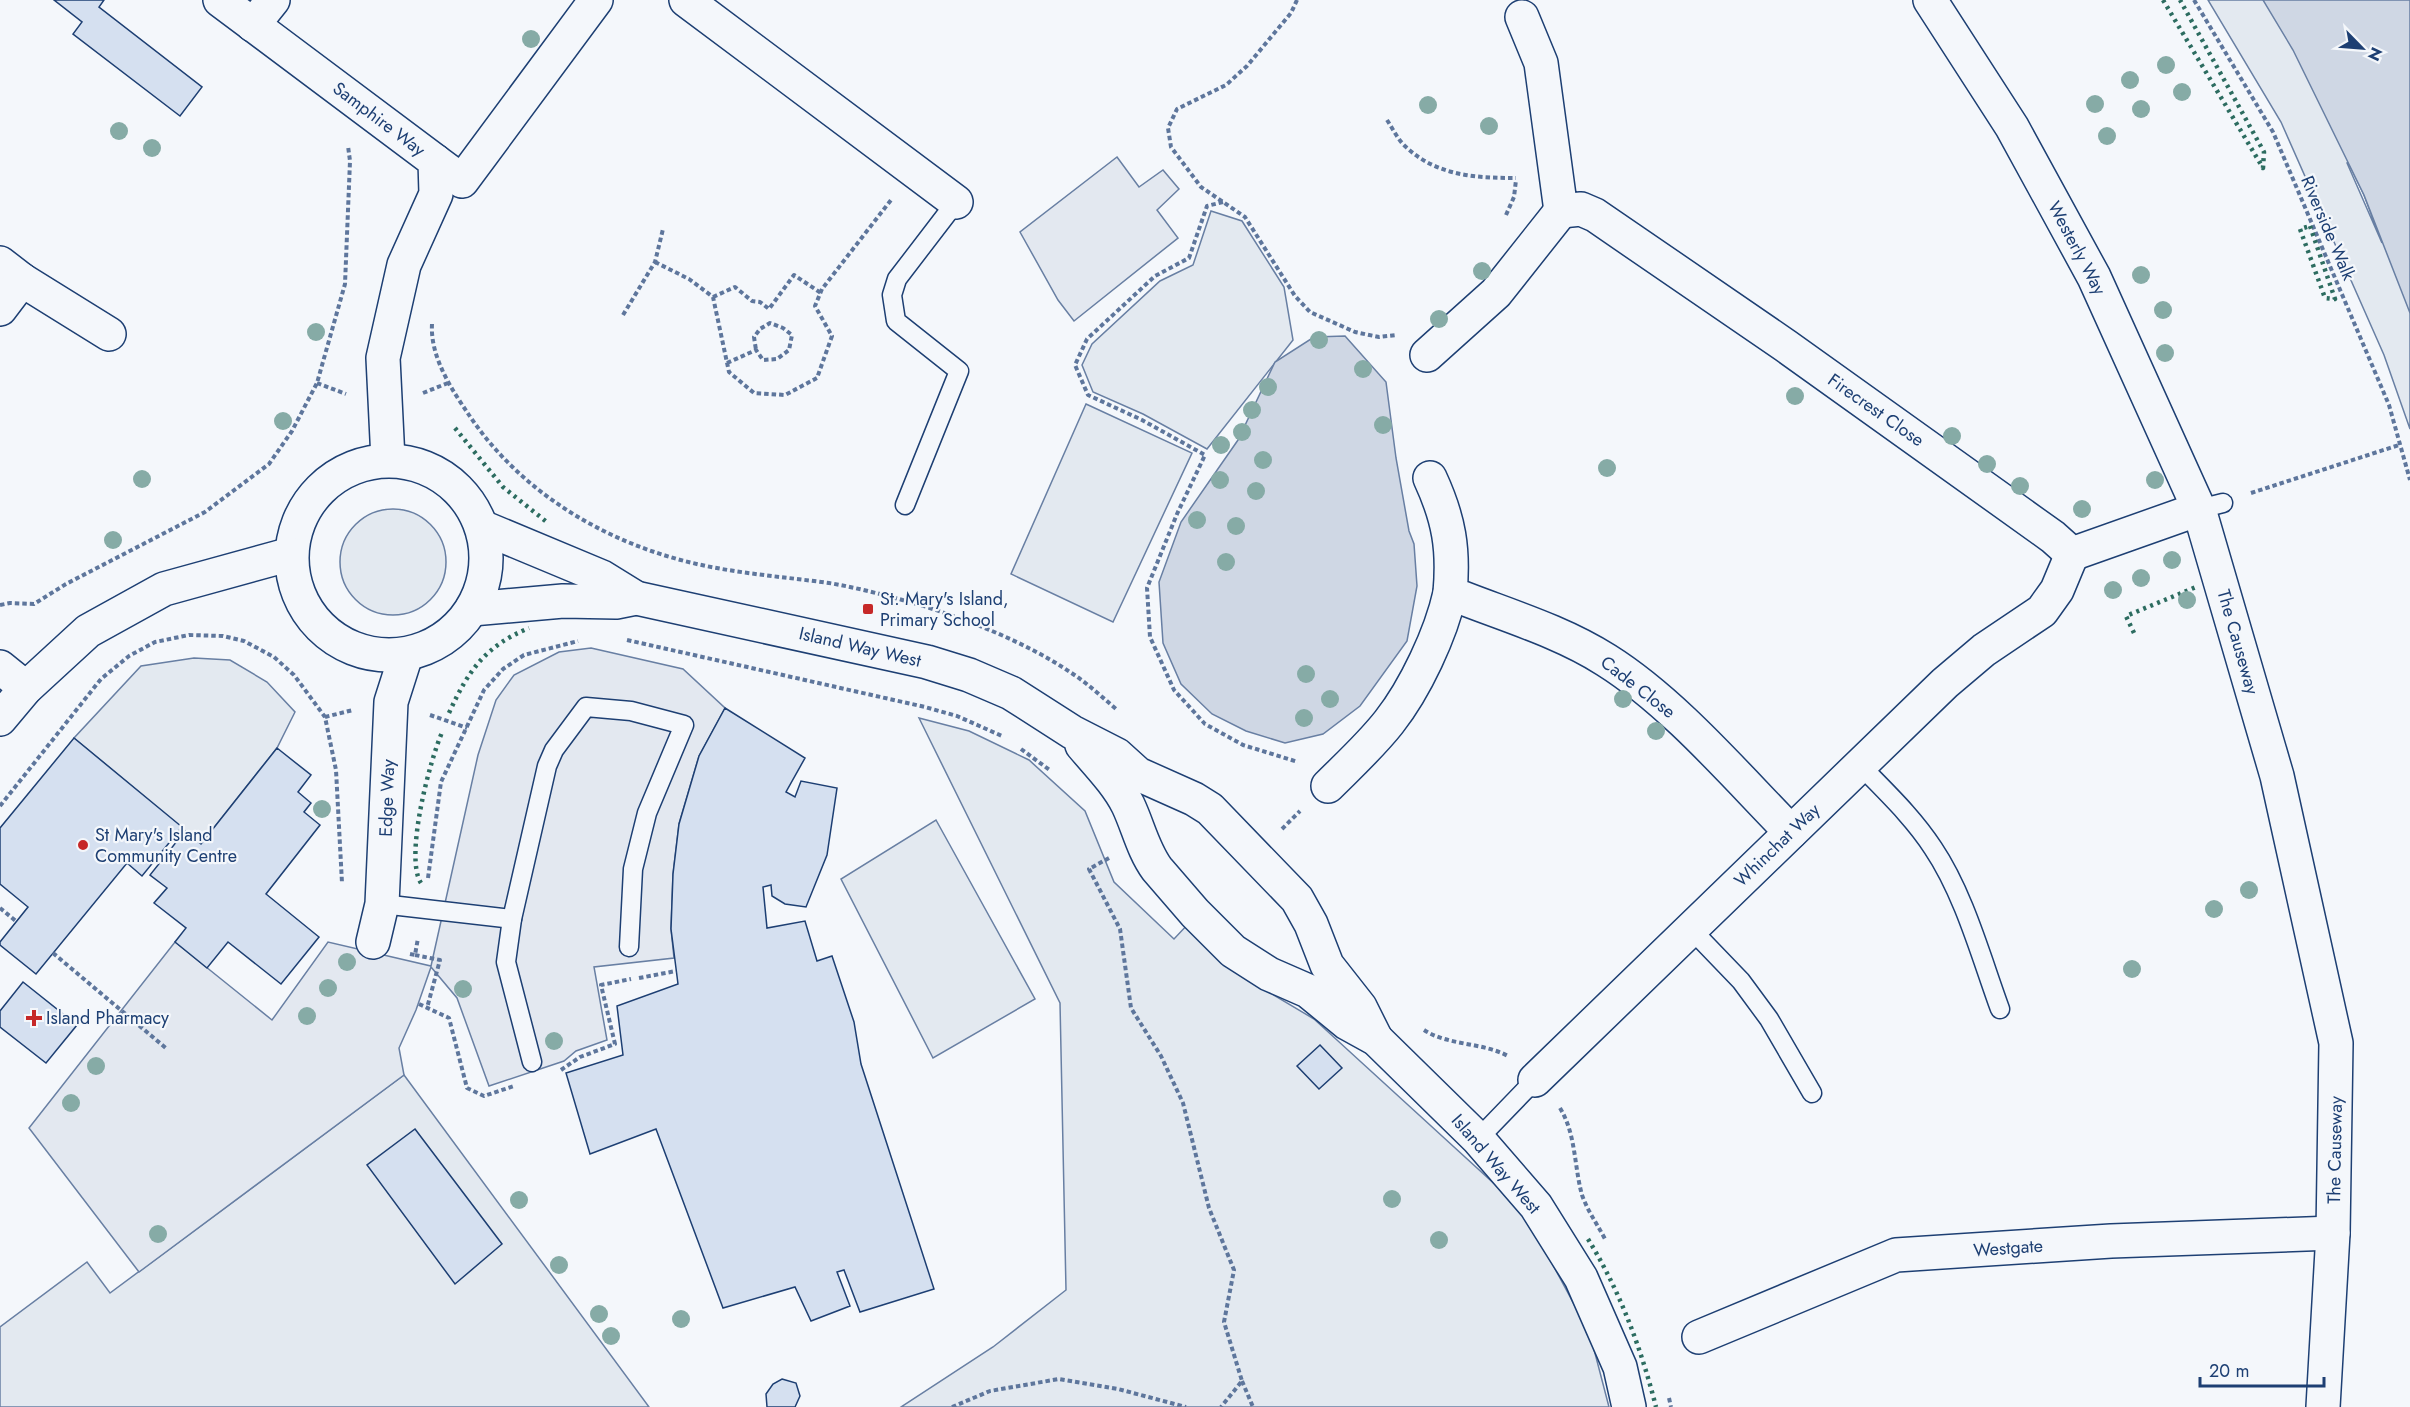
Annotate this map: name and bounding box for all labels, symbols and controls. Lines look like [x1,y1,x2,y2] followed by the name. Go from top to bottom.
[2332,18,2392,78] north arrow
[2362,44,2388,65] text: N
[327,76,431,163] street label: Samphire Way
[2294,172,2362,284] street label: Riverside Walk
[2041,197,2113,299] street label: Westerly Way
[1822,367,1930,453] street label: Firecrest Close
[880,586,1009,633] place label: St. Mary's Island, Primary School
[2211,587,2265,698] street label: The Causeway
[861,602,875,616] marker: St. Mary's Island, Primary School
[796,620,924,674] street label: Island Way West
[1595,649,1681,725] street label: Cade Close
[373,759,401,837] street label: Edge Way
[1728,797,1826,893] street label: Whinchat Way
[95,822,237,869] place label: St Mary's Island Community Centre
[76,838,90,852] marker: St Mary's Island Community Centre
[46,1005,169,1031] place label: Island Pharmacy
[27,1011,41,1025] marker: Island Pharmacy
[2321,1096,2349,1204] street label: The Causeway
[1445,1108,1547,1220] street label: Island Way West
[1972,1233,2044,1263] street label: Westgate
[2200,1350,2324,1388] scale bar
[2209,1358,2249,1384] text: 20 m

